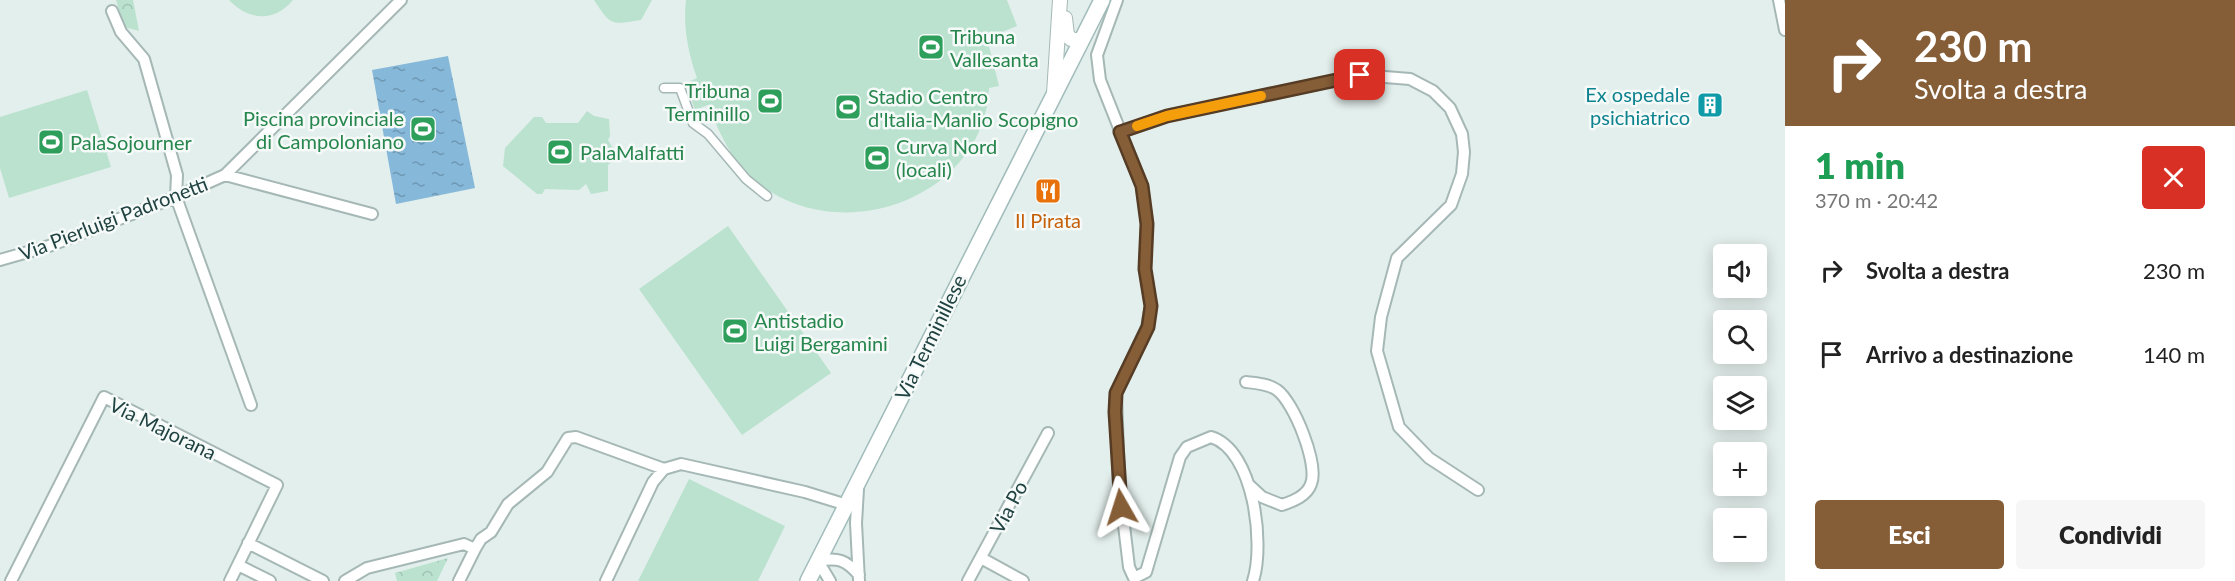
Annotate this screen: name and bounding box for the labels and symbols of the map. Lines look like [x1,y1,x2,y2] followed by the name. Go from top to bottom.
[950,24,1039,71] place label: Tribuna Vallesanta
[916,32,946,62] sports icon: Tribuna Vallesanta
[1334,49,1385,100] pin
[665,78,750,125] place label: Tribuna Terminillo
[1585,82,1690,129] place label: Ex ospedale psichiatrico
[868,84,1078,131] place label: Stadio Centro d'Italia-Manlio Scopigno
[755,86,785,116] sports icon: Tribuna Terminillo
[1695,90,1725,120] building icon: Ex ospedale psichiatrico
[833,92,863,122] sports icon: Stadio Centro d'Italia-Manlio Scopigno
[243,106,404,153] place label: Piscina provinciale di Campoloniano
[408,114,438,144] sports icon: Piscina provinciale di Campoloniano
[36,127,66,157] sports icon: PalaSojourner
[70,130,193,154] place label: PalaSojourner
[896,134,997,181] place label: Curva Nord (locali)
[545,137,575,167] sports icon: PalaMalfatti
[580,140,684,164] place label: PalaMalfatti
[862,143,892,173] sports icon: Curva Nord (locali)
[15,171,211,265] street label: Via Pierluigi Padronetti
[1033,176,1063,206] restaurant icon: Il Pirata
[1015,208,1081,232] place label: Il Pirata
[889,270,971,404] street label: Via Terminillese
[754,308,888,355] place label: Antistadio Luigi Bergamini
[720,316,750,346] sports icon: Antistadio Luigi Bergamini
[106,392,220,464] street label: Via Majorana
[1089,475,1153,539] position arrow
[984,477,1032,537] street label: Via Po

